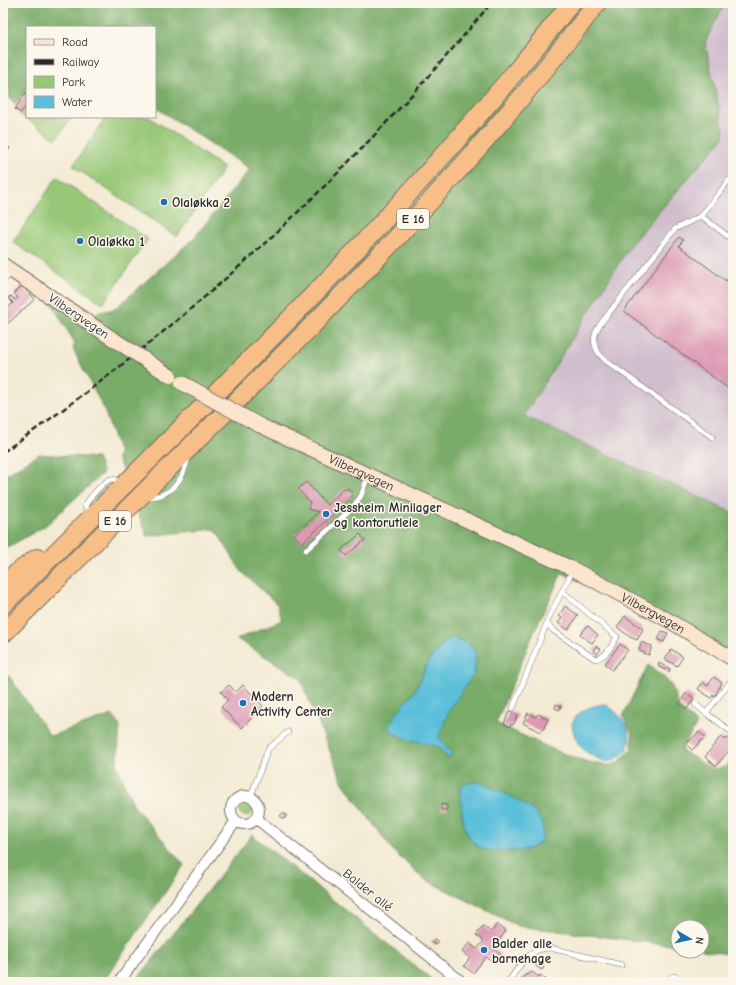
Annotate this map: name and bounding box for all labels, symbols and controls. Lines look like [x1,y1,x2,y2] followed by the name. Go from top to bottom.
[26,26,156,118] legend
[62,35,88,49] text: Road
[62,55,100,69] text: Railway
[62,75,85,89] text: Park
[62,95,92,109] text: Water
[172,195,230,210] place label: Olaløkka 2
[159,197,169,207] marker: Olaløkka 2
[397,209,429,229] road number: E 16
[88,234,145,249] place label: Olaløkka 1
[75,236,85,246] marker: Olaløkka 1
[46,290,112,342] street label: Vilbergvegen
[327,451,397,494] street label: Vilbergvegen
[334,500,442,530] place label: Jessheim Minilager og kontorutleie
[321,509,331,519] marker: Jessheim Minilager og kontorutleie
[99,511,131,531] road number: E 16
[619,589,688,636] street label: Vilbergvegen
[251,689,333,719] place label: Modern Activity Center
[238,698,248,708] marker: Modern Activity Center
[340,865,396,915] street label: Balder allé
[670,919,710,959] north arrow
[492,936,552,966] place label: Balder alle barnehage
[692,936,706,945] text: N
[479,945,489,955] marker: Balder alle barnehage

